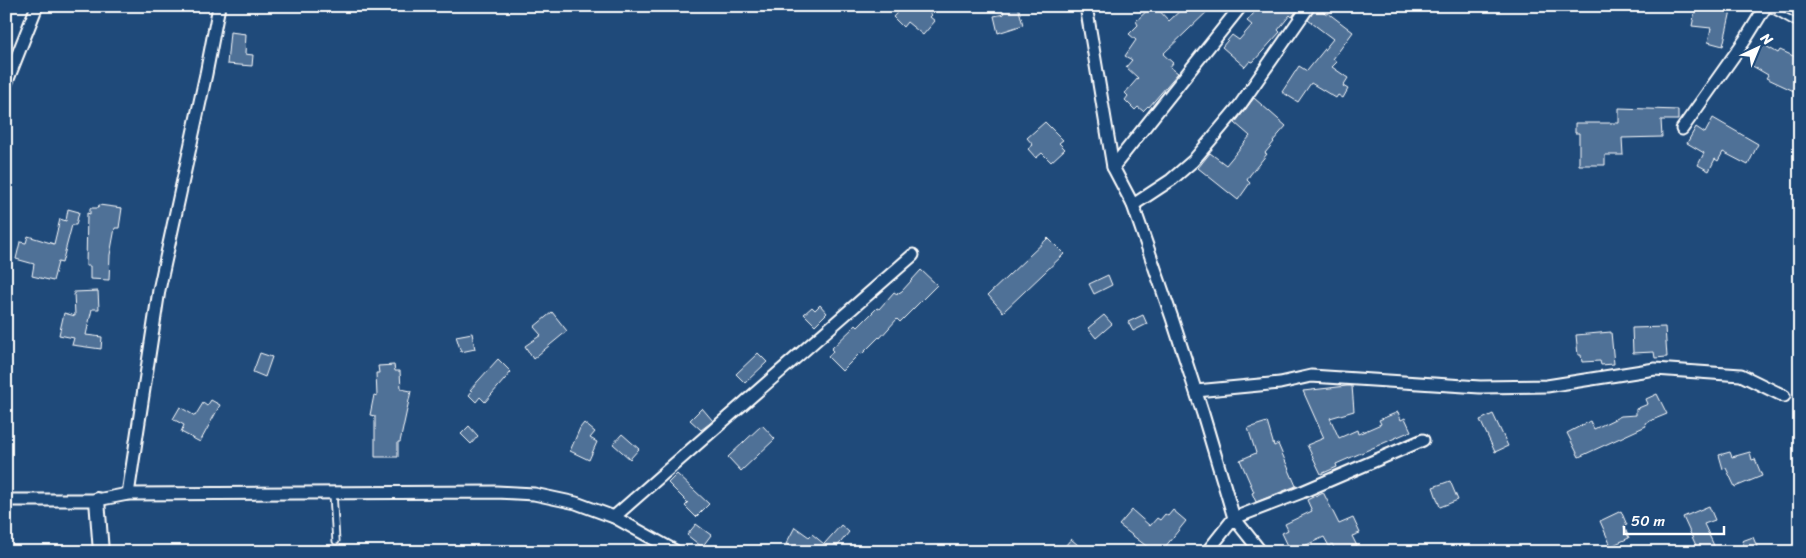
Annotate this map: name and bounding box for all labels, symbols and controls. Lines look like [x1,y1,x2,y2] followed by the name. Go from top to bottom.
[1734,22,1784,72] north arrow
[1754,26,1779,52] text: N
[1624,503,1724,535] scale bar
[1631,508,1666,534] text: 50 m

